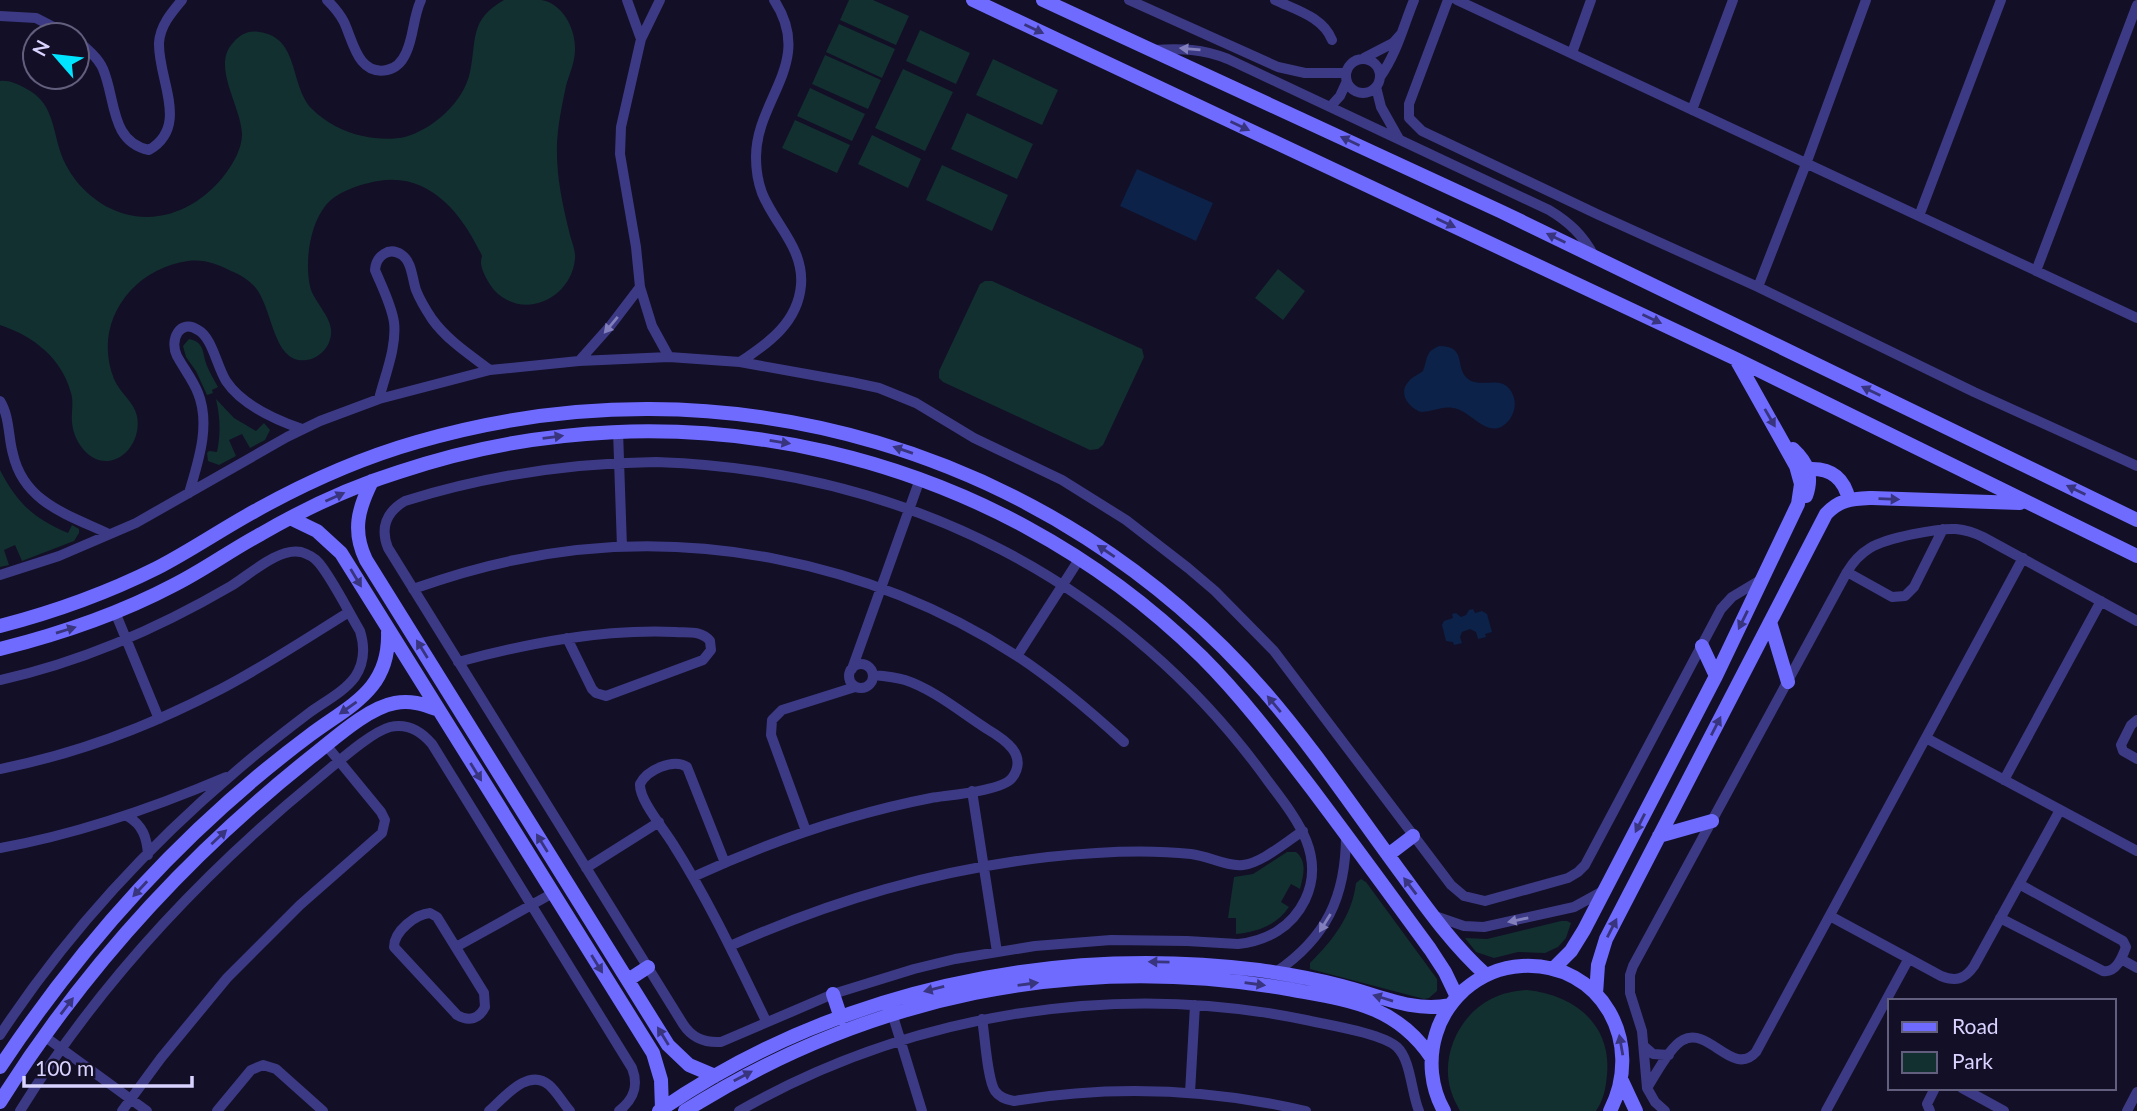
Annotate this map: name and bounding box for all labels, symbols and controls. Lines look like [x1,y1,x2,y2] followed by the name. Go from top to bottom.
[21,21,91,91] north arrow
[1024,24,1045,35] one-way arrow
[27,36,54,60] text: N
[1179,43,1201,54] one-way arrow
[1230,120,1250,132] one-way arrow
[1340,135,1360,147] one-way arrow
[1436,217,1456,228] one-way arrow
[1546,232,1566,244] one-way arrow
[1642,314,1662,325] one-way arrow
[604,317,619,334] one-way arrow
[1861,385,1881,396] one-way arrow
[1764,409,1776,428] one-way arrow
[542,431,564,442] one-way arrow
[769,437,791,448] one-way arrow
[893,444,914,455] one-way arrow
[2066,484,2086,496] one-way arrow
[324,491,345,502] one-way arrow
[1878,494,1900,505] one-way arrow
[1097,544,1115,558] one-way arrow
[350,569,363,588] one-way arrow
[1737,610,1748,630] one-way arrow
[55,625,76,635] one-way arrow
[416,640,428,659] one-way arrow
[1267,695,1282,712] one-way arrow
[339,701,357,715] one-way arrow
[1710,716,1722,736] one-way arrow
[470,762,483,782] one-way arrow
[1634,813,1646,833] one-way arrow
[210,829,227,845] one-way arrow
[536,833,549,852] one-way arrow
[1404,877,1418,895] one-way arrow
[132,880,148,898] one-way arrow
[1318,914,1331,933] one-way arrow
[1507,915,1529,926] one-way arrow
[1605,918,1617,938] one-way arrow
[591,955,604,974] one-way arrow
[1148,957,1170,968] one-way arrow
[1017,978,1039,989] one-way arrow
[1244,979,1266,990] one-way arrow
[923,984,945,995] one-way arrow
[1373,992,1394,1003] one-way arrow
[59,997,73,1015] one-way arrow
[1888,999,2116,1090] legend
[1952,1013,1999,1038] text: Road
[656,1026,669,1045] one-way arrow
[1615,1034,1626,1056] one-way arrow
[24,1044,192,1088] scale bar
[1952,1048,1993,1073] text: Park
[35,1055,94,1080] text: 100 m
[733,1071,753,1082] one-way arrow

